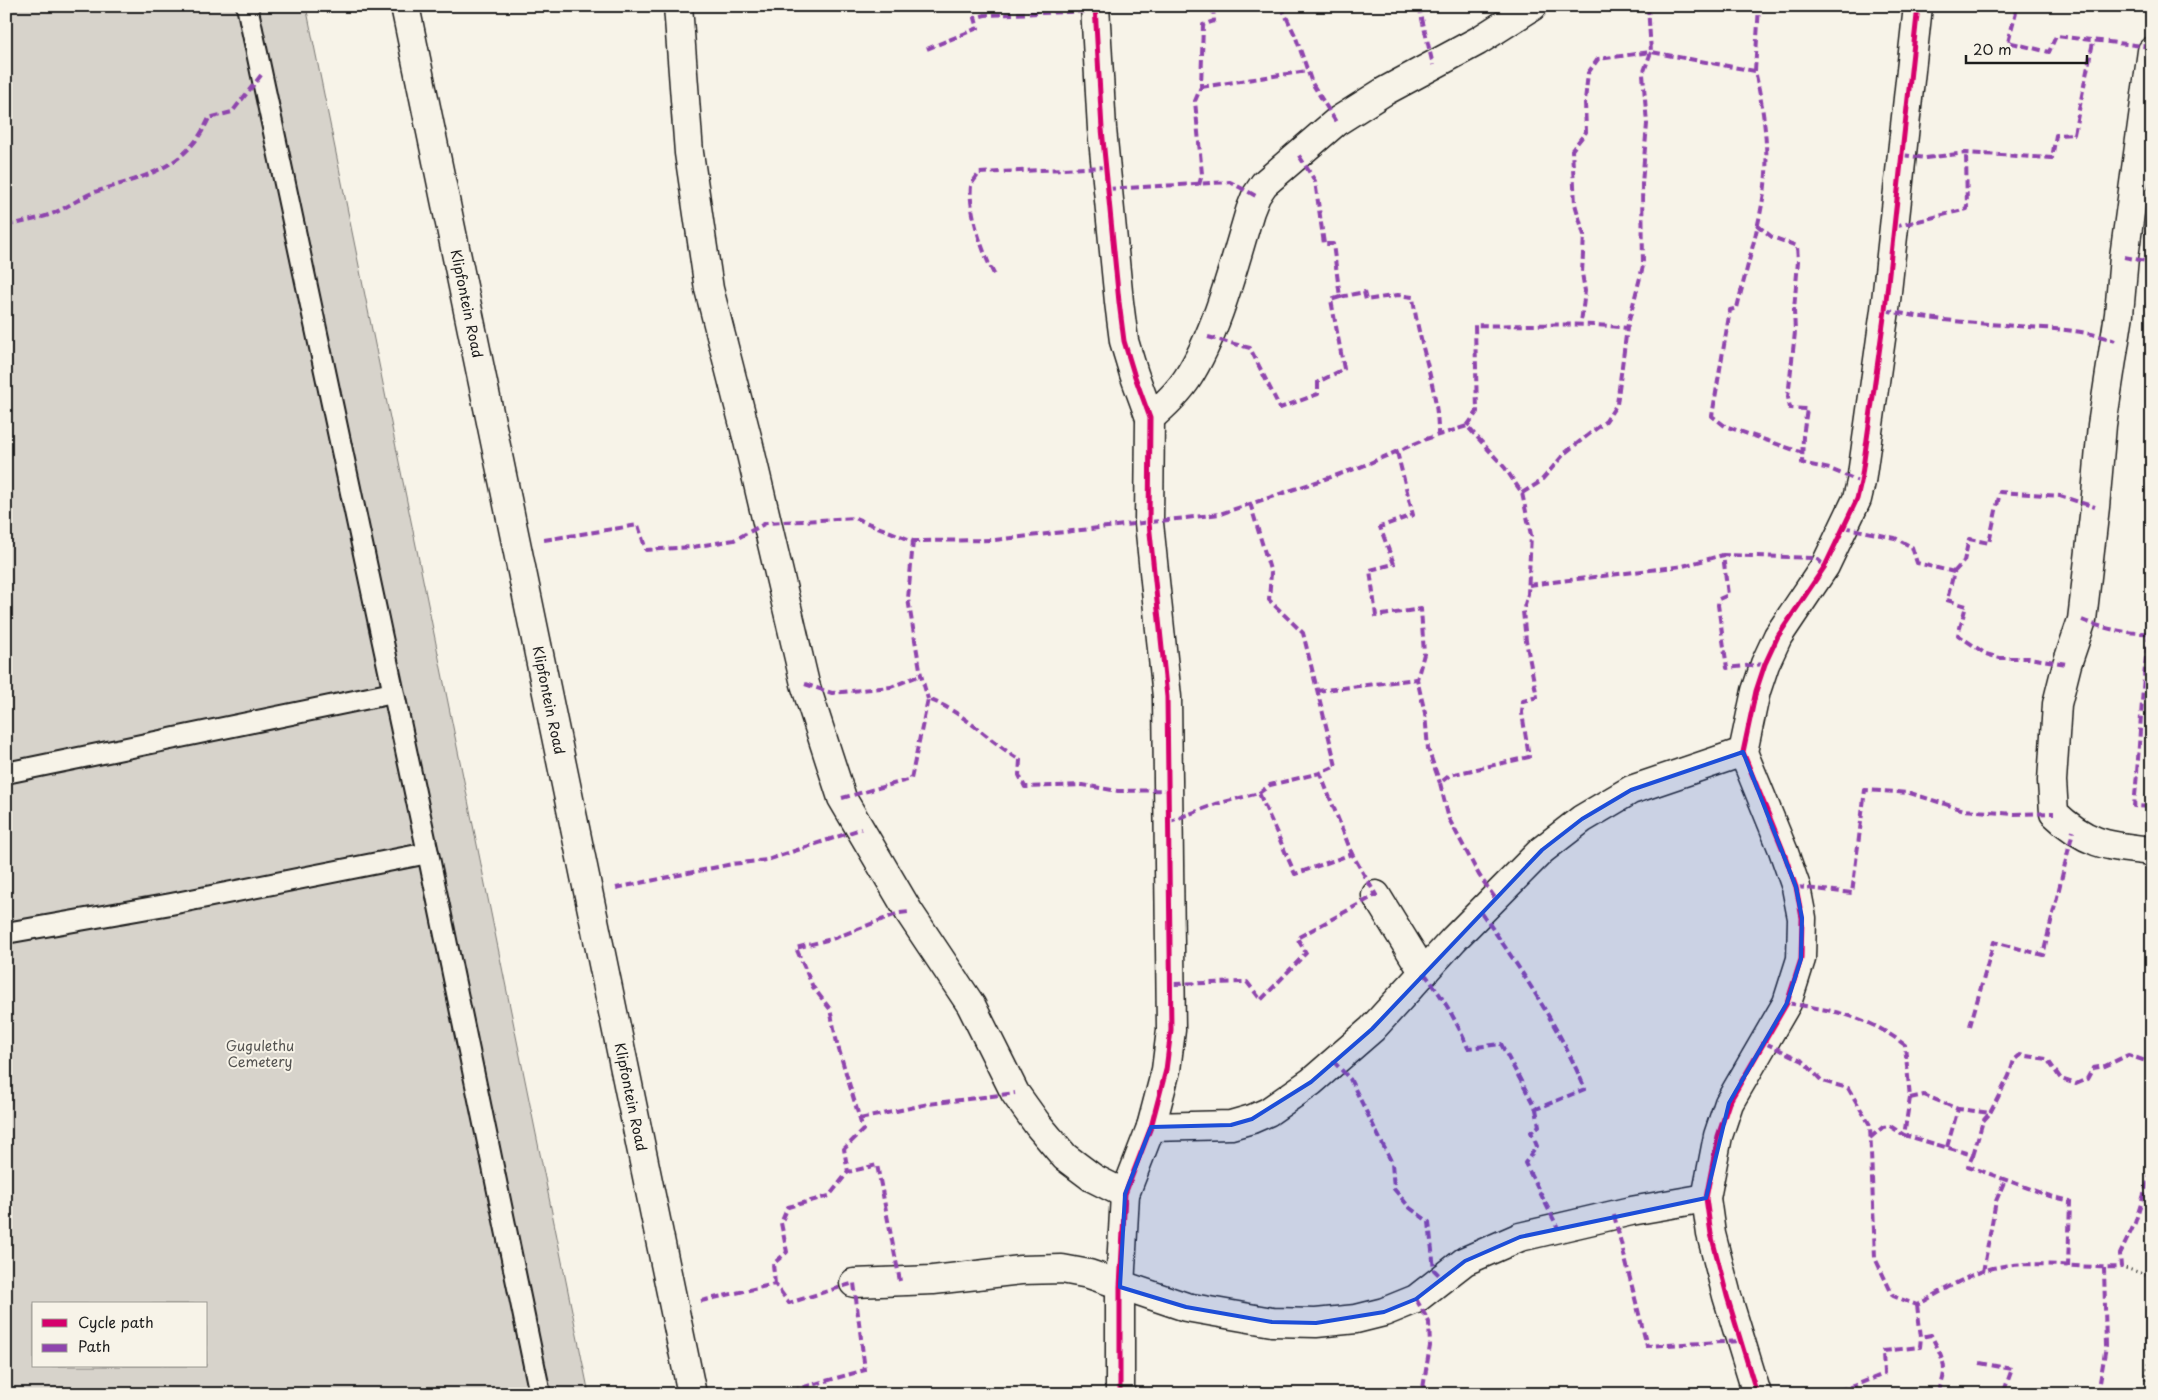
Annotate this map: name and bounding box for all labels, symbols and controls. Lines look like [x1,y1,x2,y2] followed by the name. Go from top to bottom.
[1966,32,2087,64] scale bar
[1973,37,2012,60] text: 20 m
[446,247,488,360] street label: Klipfontein Road
[528,644,571,756] street label: Klipfontein Road
[226,1035,294,1072] park label: Gugulethu Cemetery
[610,1041,653,1153] street label: Klipfontein Road
[32,1302,208,1368] legend
[78,1310,154,1333] text: Cycle path
[78,1334,110,1357] text: Path

